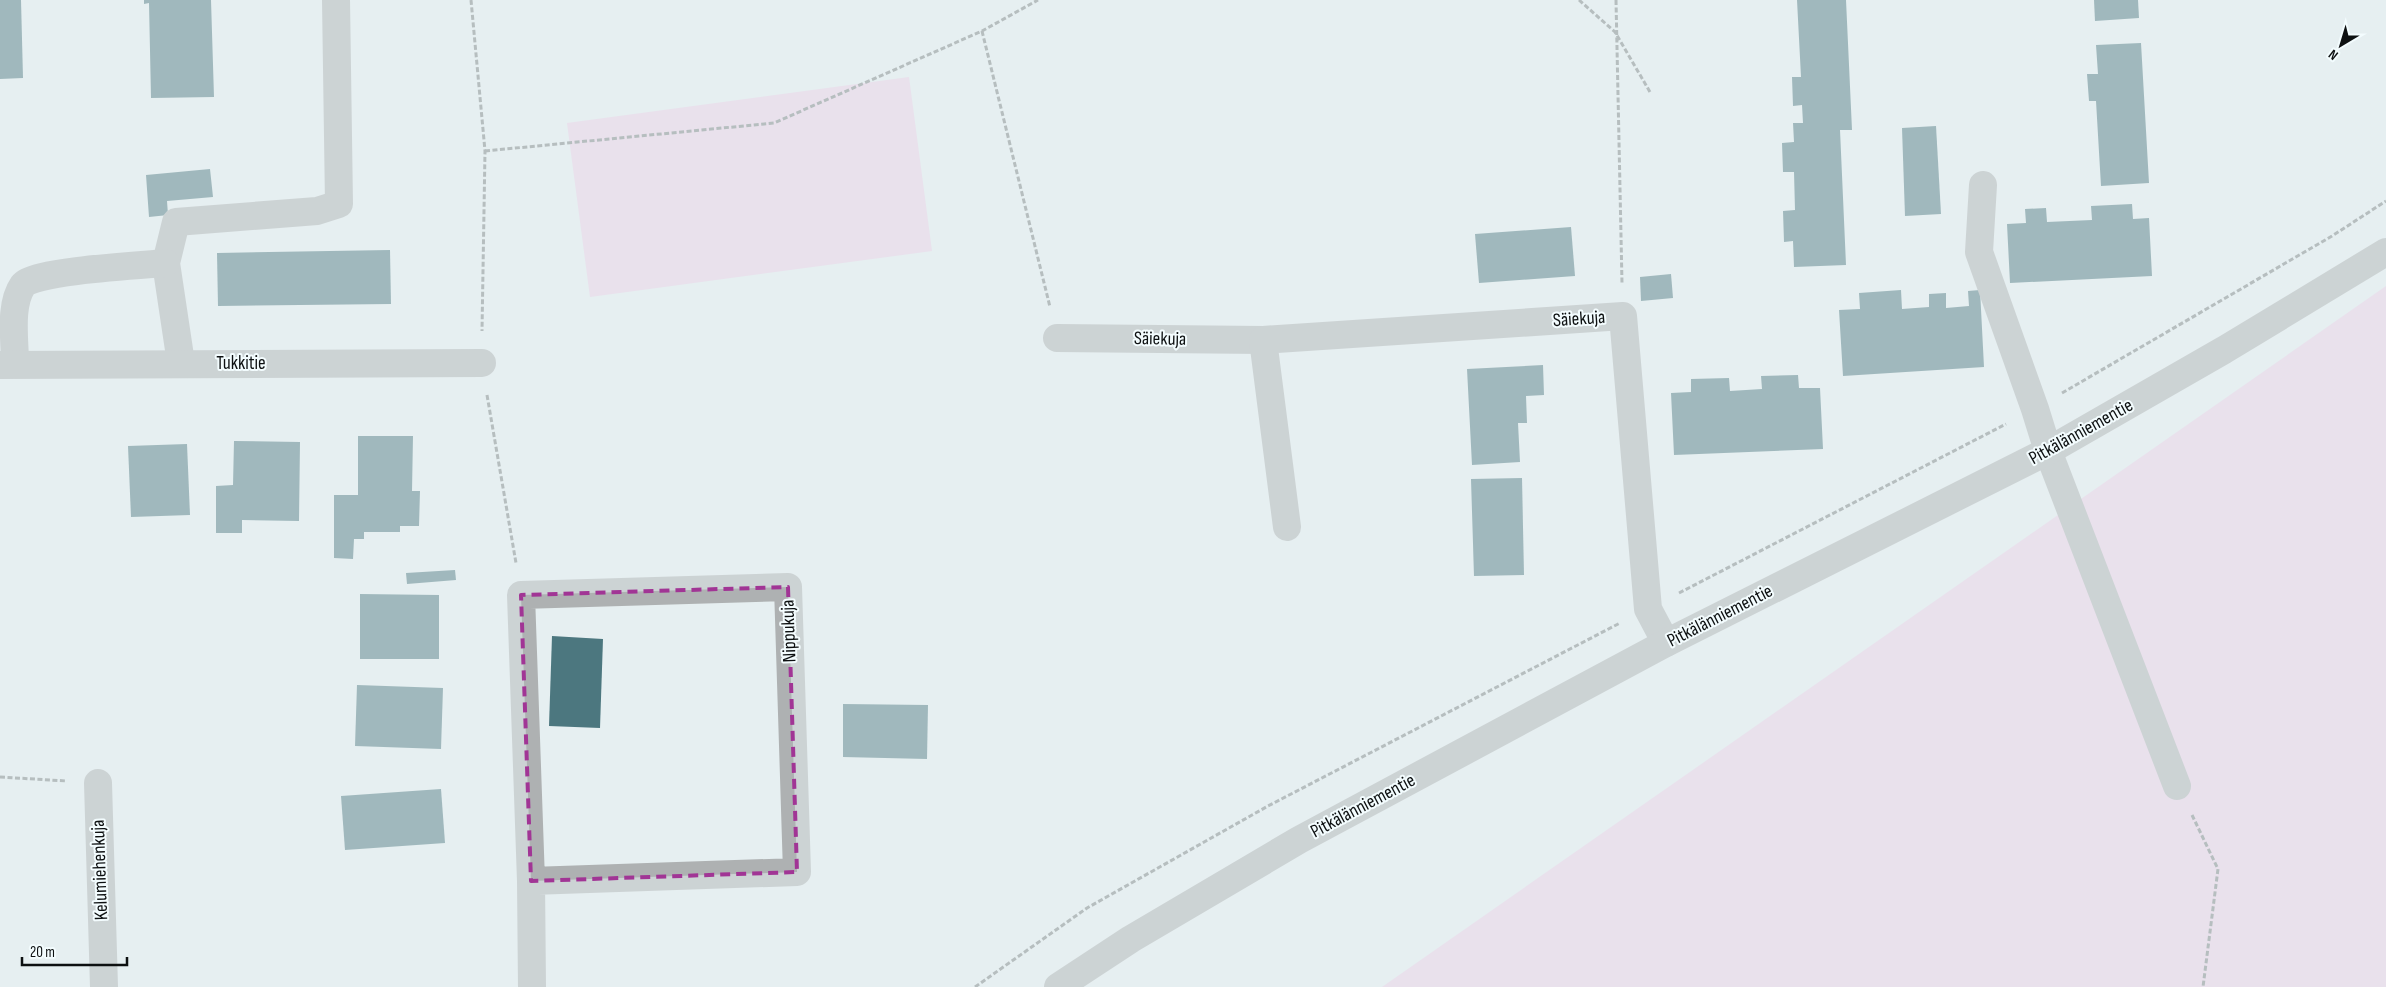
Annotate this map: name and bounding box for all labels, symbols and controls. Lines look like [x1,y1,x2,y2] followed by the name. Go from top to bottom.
[2316,20,2366,70] north arrow
[2325,46,2341,64] text: N
[1552,306,1606,332] street label: Säiekuja
[1134,327,1186,351] street label: Säiekuja
[216,352,266,375] street label: Tukkitie
[2025,394,2137,470] street label: Pitkälänniementie
[1663,580,1777,652] street label: Pitkälänniementie
[776,599,802,663] street label: Nippukuja
[1307,769,1419,843] street label: Pitkälänniementie
[87,819,113,921] street label: Kelumiehenkuja
[22,934,128,966] scale bar
[30,943,55,962] text: 20 m

